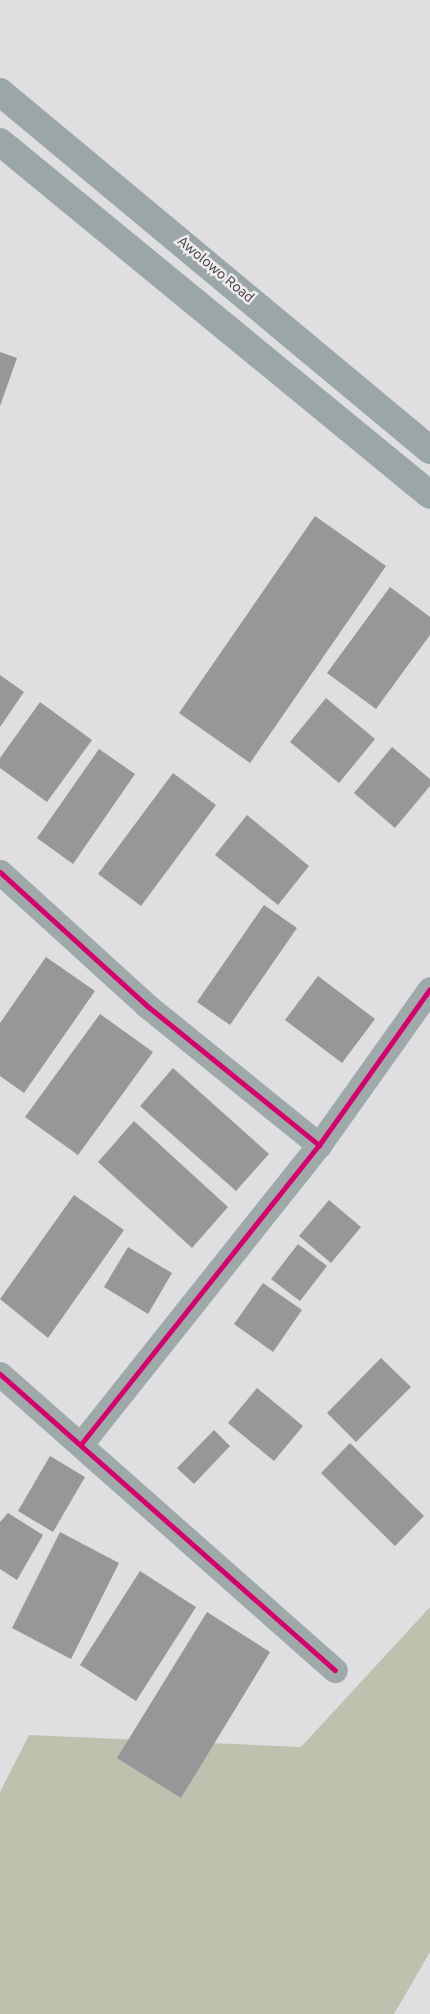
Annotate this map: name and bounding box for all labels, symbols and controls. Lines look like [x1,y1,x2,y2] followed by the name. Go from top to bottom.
[174,232,258,306] street label: Awolowo Road

